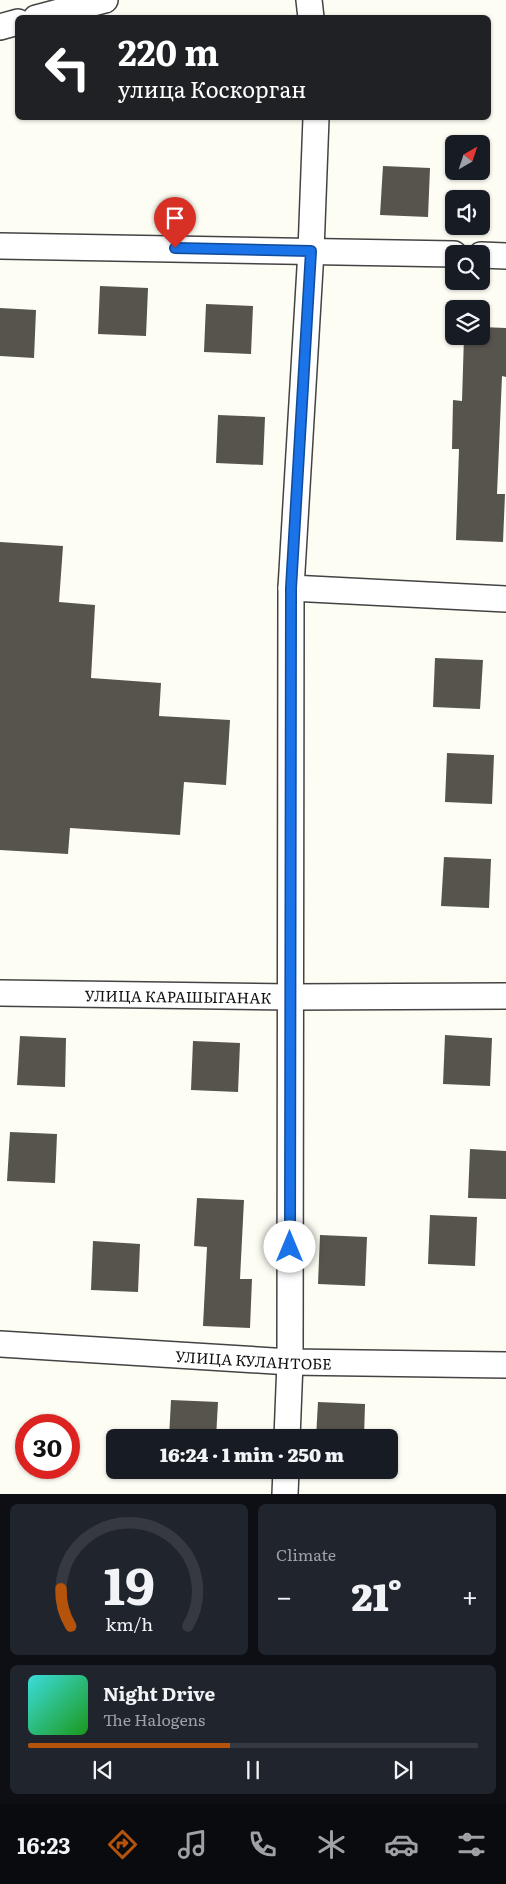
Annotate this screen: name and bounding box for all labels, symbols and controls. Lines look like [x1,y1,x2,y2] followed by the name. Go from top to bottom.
[118,25,219,77] text: 220 m
[35,35,100,100] icon: left
[118,72,306,105] text: улица Коскорган
[445,135,490,180] north arrow
[445,135,490,345] map controls
[445,190,490,235] button: sound
[154,197,196,248] pin
[161,204,189,232] icon: arrive
[445,245,490,290] button: search
[445,300,490,345] button: layers
[85,983,272,1008] street label: УЛИЦА КАРАШЫГАНАК
[263,1220,315,1272] position arrow
[175,1343,332,1374] street label: УЛИЦА КУЛАНТОБЕ
[15,1414,80,1479] speed limit sign: 30
[160,1440,344,1468] text: 16:24 · 1 min · 250 m
[276,1542,336,1566] text: Climate
[103,1544,155,1621] text: 19
[352,1566,402,1623] text: 21°
[276,1574,292,1616] text: −
[462,1574,478,1616] text: +
[105,1610,153,1637] text: km/h
[103,1679,215,1707] text: Night Drive
[103,1707,205,1731] text: The Halogens
[89,1756,117,1784] icon: previous
[239,1756,267,1784] icon: pause
[389,1756,417,1784] icon: next
[105,1827,140,1862] icon: directions
[175,1827,210,1862] icon: music
[245,1827,280,1862] icon: phone
[314,1827,349,1862] icon: climate
[384,1827,419,1862] icon: car
[454,1827,489,1862] icon: filters
[17,1828,71,1861] text: 16:23

